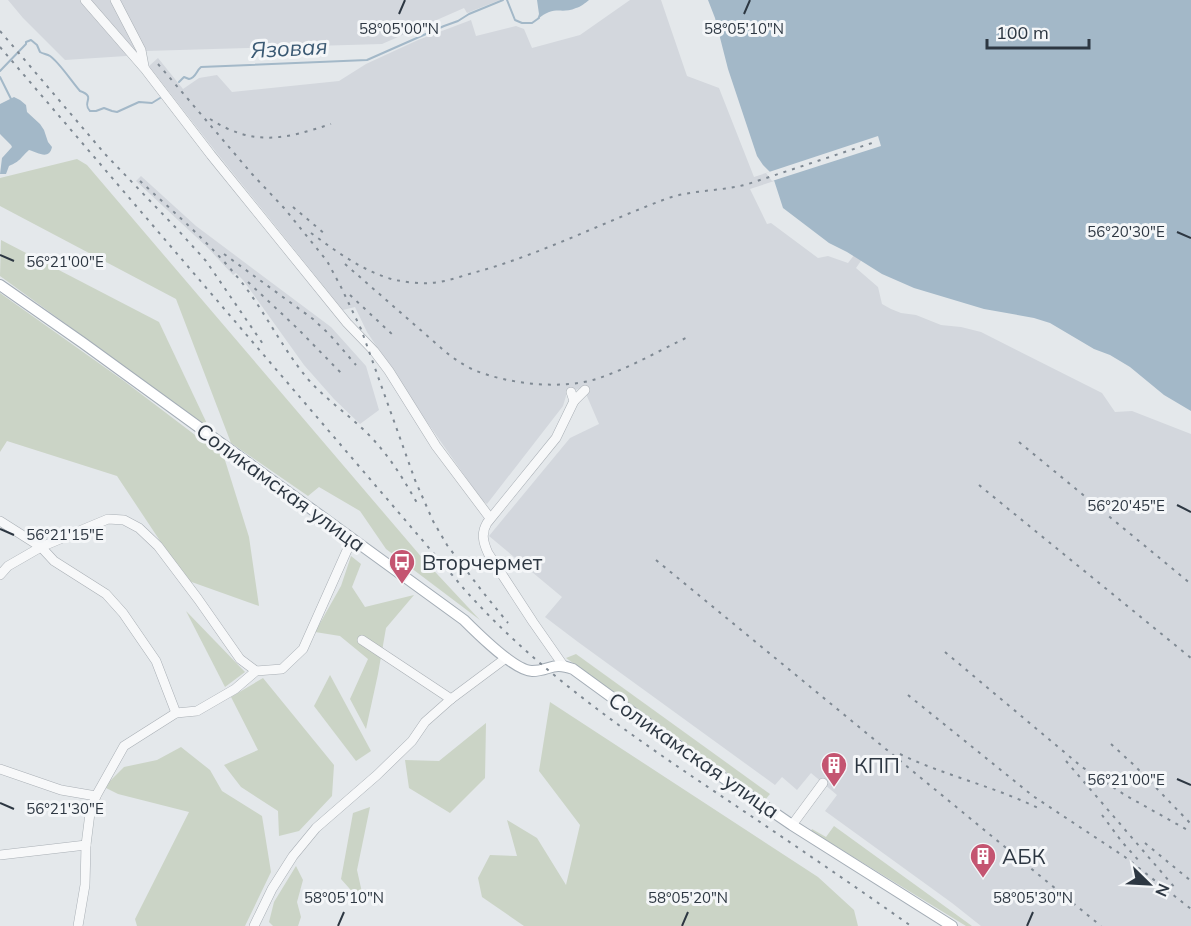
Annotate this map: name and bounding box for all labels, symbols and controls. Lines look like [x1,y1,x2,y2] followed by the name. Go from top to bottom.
[987,12,1089,50] scale bar
[359,19,439,38] text: 58°05'00"N
[704,19,784,38] text: 58°05'10"N
[996,21,1049,44] text: 100 m
[249,32,328,64] water label: Язовая
[1087,222,1165,241] text: 56°20'30"E
[26,252,104,271] text: 56°21'00"E
[192,417,370,557] street label: Соликамская улица
[1087,496,1165,515] text: 56°20'45"E
[26,525,104,544] text: 56°21'15"E
[387,547,417,585] bus stop icon: Вторчермет
[422,549,543,575] place label: Вторчермет
[604,686,784,824] street label: Соликамская улица
[819,750,849,788] building icon: КПП
[854,752,900,778] place label: КПП
[1087,770,1165,789] text: 56°21'00"E
[26,799,104,818] text: 56°21'30"E
[968,841,998,879] building icon: АБК
[1002,843,1046,869] place label: АБК
[1119,854,1179,914] north arrow
[1151,881,1174,900] text: N
[304,888,384,907] text: 58°05'10"N
[648,888,728,907] text: 58°05'20"N
[993,888,1073,907] text: 58°05'30"N

